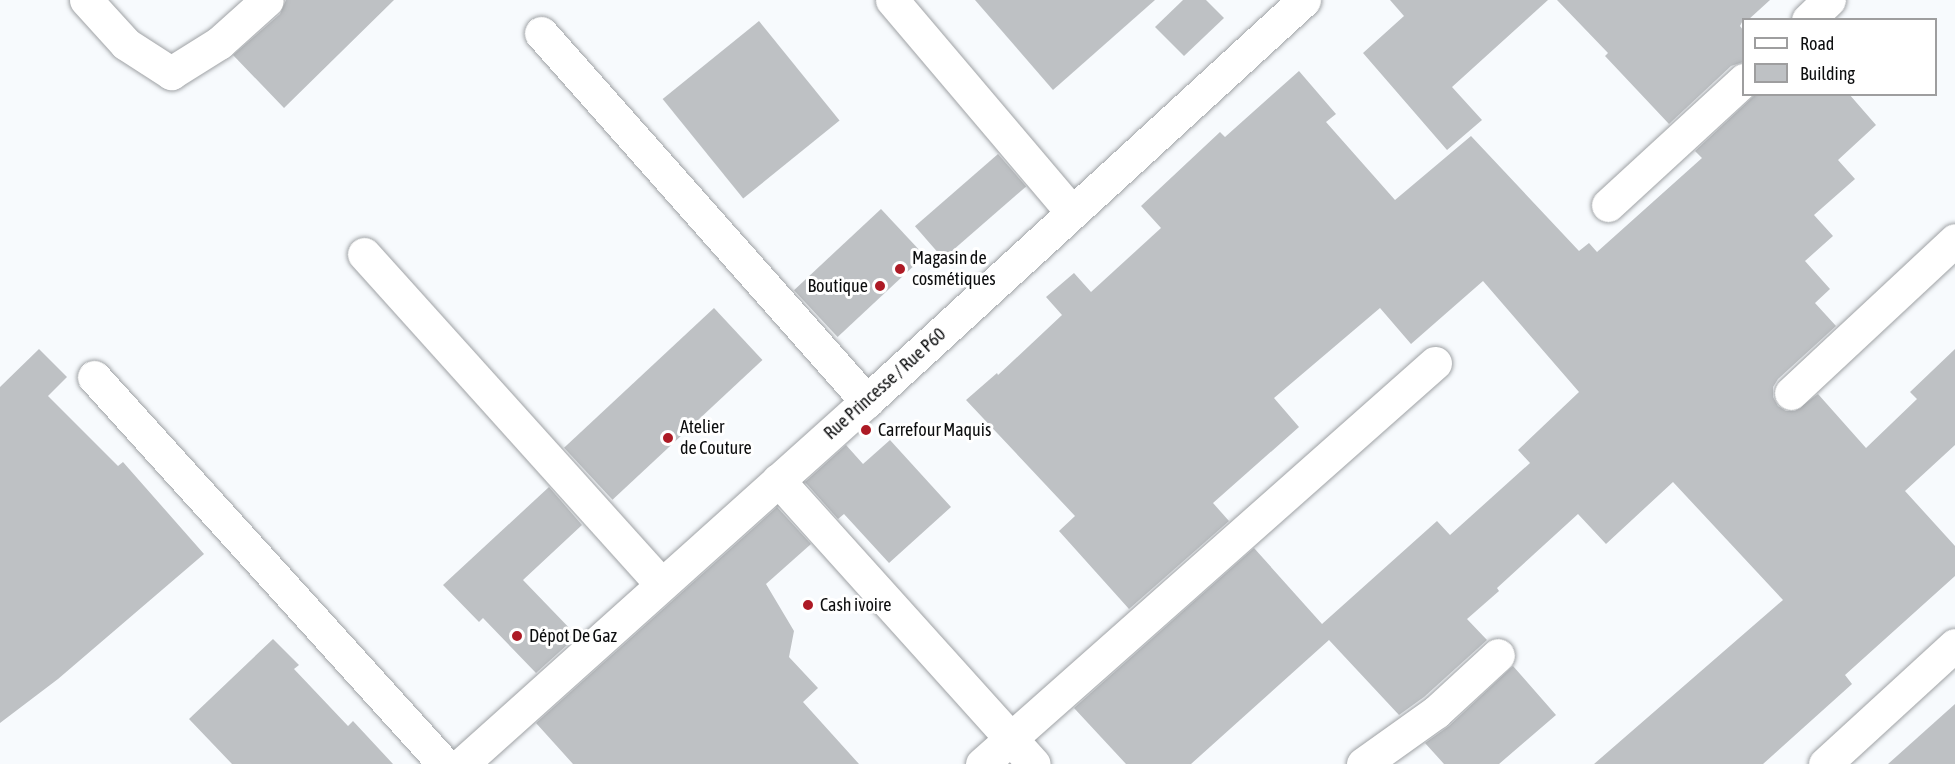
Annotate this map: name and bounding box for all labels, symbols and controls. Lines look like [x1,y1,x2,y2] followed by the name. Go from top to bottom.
[1742,18,1937,96] legend
[1800,33,1834,54] text: Road
[1800,63,1855,84] text: Building
[912,248,996,290] place label: Magasin de cosmétiques
[893,262,907,276] marker: Magasin de cosmétiques
[808,275,868,297] place label: Boutique
[873,279,887,293] marker: Boutique
[820,324,950,444] street label: Rue Princesse / Rue P60
[680,417,752,460] place label: Atelier de Couture
[878,419,991,441] place label: Carrefour Maquis
[859,423,873,437] marker: Carrefour Maquis
[661,431,675,445] marker: Atelier de Couture
[820,594,891,616] place label: Cash ivoire
[801,598,815,612] marker: Cash ivoire
[529,625,617,647] place label: Dépot De Gaz
[510,629,524,643] marker: Dépot De Gaz

